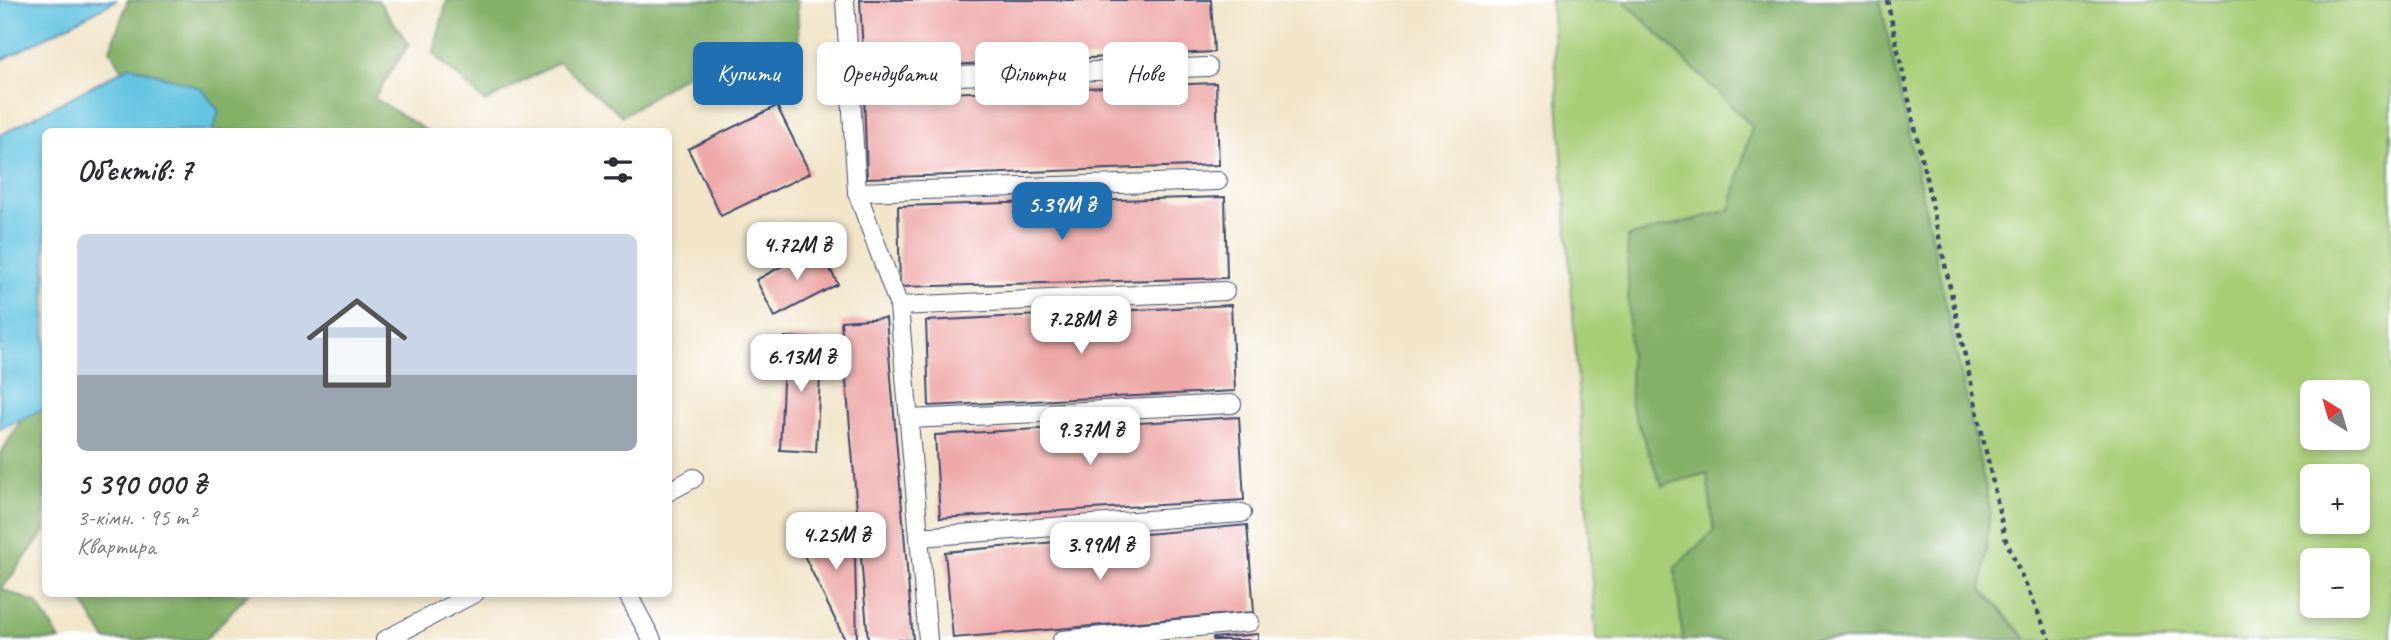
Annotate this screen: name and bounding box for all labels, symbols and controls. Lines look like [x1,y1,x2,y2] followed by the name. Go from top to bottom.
[693,42,803,105] chip: Купити
[817,42,961,105] chip: Орендувати
[975,42,1089,105] chip: Фільтри
[1103,42,1188,105] chip: Нове
[77,151,193,189] text: Об’єктів: 7
[599,151,637,189] icon: filters
[997,182,1127,242] pin: 5.39M ₴
[1028,190,1096,219] text: 5.39M ₴
[732,222,862,282] pin: 4.72M ₴
[763,230,831,259] text: 4.72M ₴
[294,280,420,406] icon: home
[1016,296,1146,356] pin: 7.28M ₴
[1047,304,1115,333] text: 7.28M ₴
[736,334,866,394] pin: 6.13M ₴
[767,342,835,371] text: 6.13M ₴
[2300,380,2370,450] north arrow
[2300,380,2370,618] map controls
[1025,407,1155,467] pin: 9.37M ₴
[1056,415,1124,444] text: 9.37M ₴
[2300,464,2370,534] button: +
[77,465,206,503] text: 5 390 000 ₴
[77,503,195,532] text: 3-кімн. · 95 m²
[771,512,901,572] pin: 4.25M ₴
[802,520,870,549] text: 4.25M ₴
[1035,522,1165,582] pin: 3.99M ₴
[1066,530,1134,559] text: 3.99M ₴
[77,532,155,561] text: Квартира
[2300,548,2370,618] button: −

